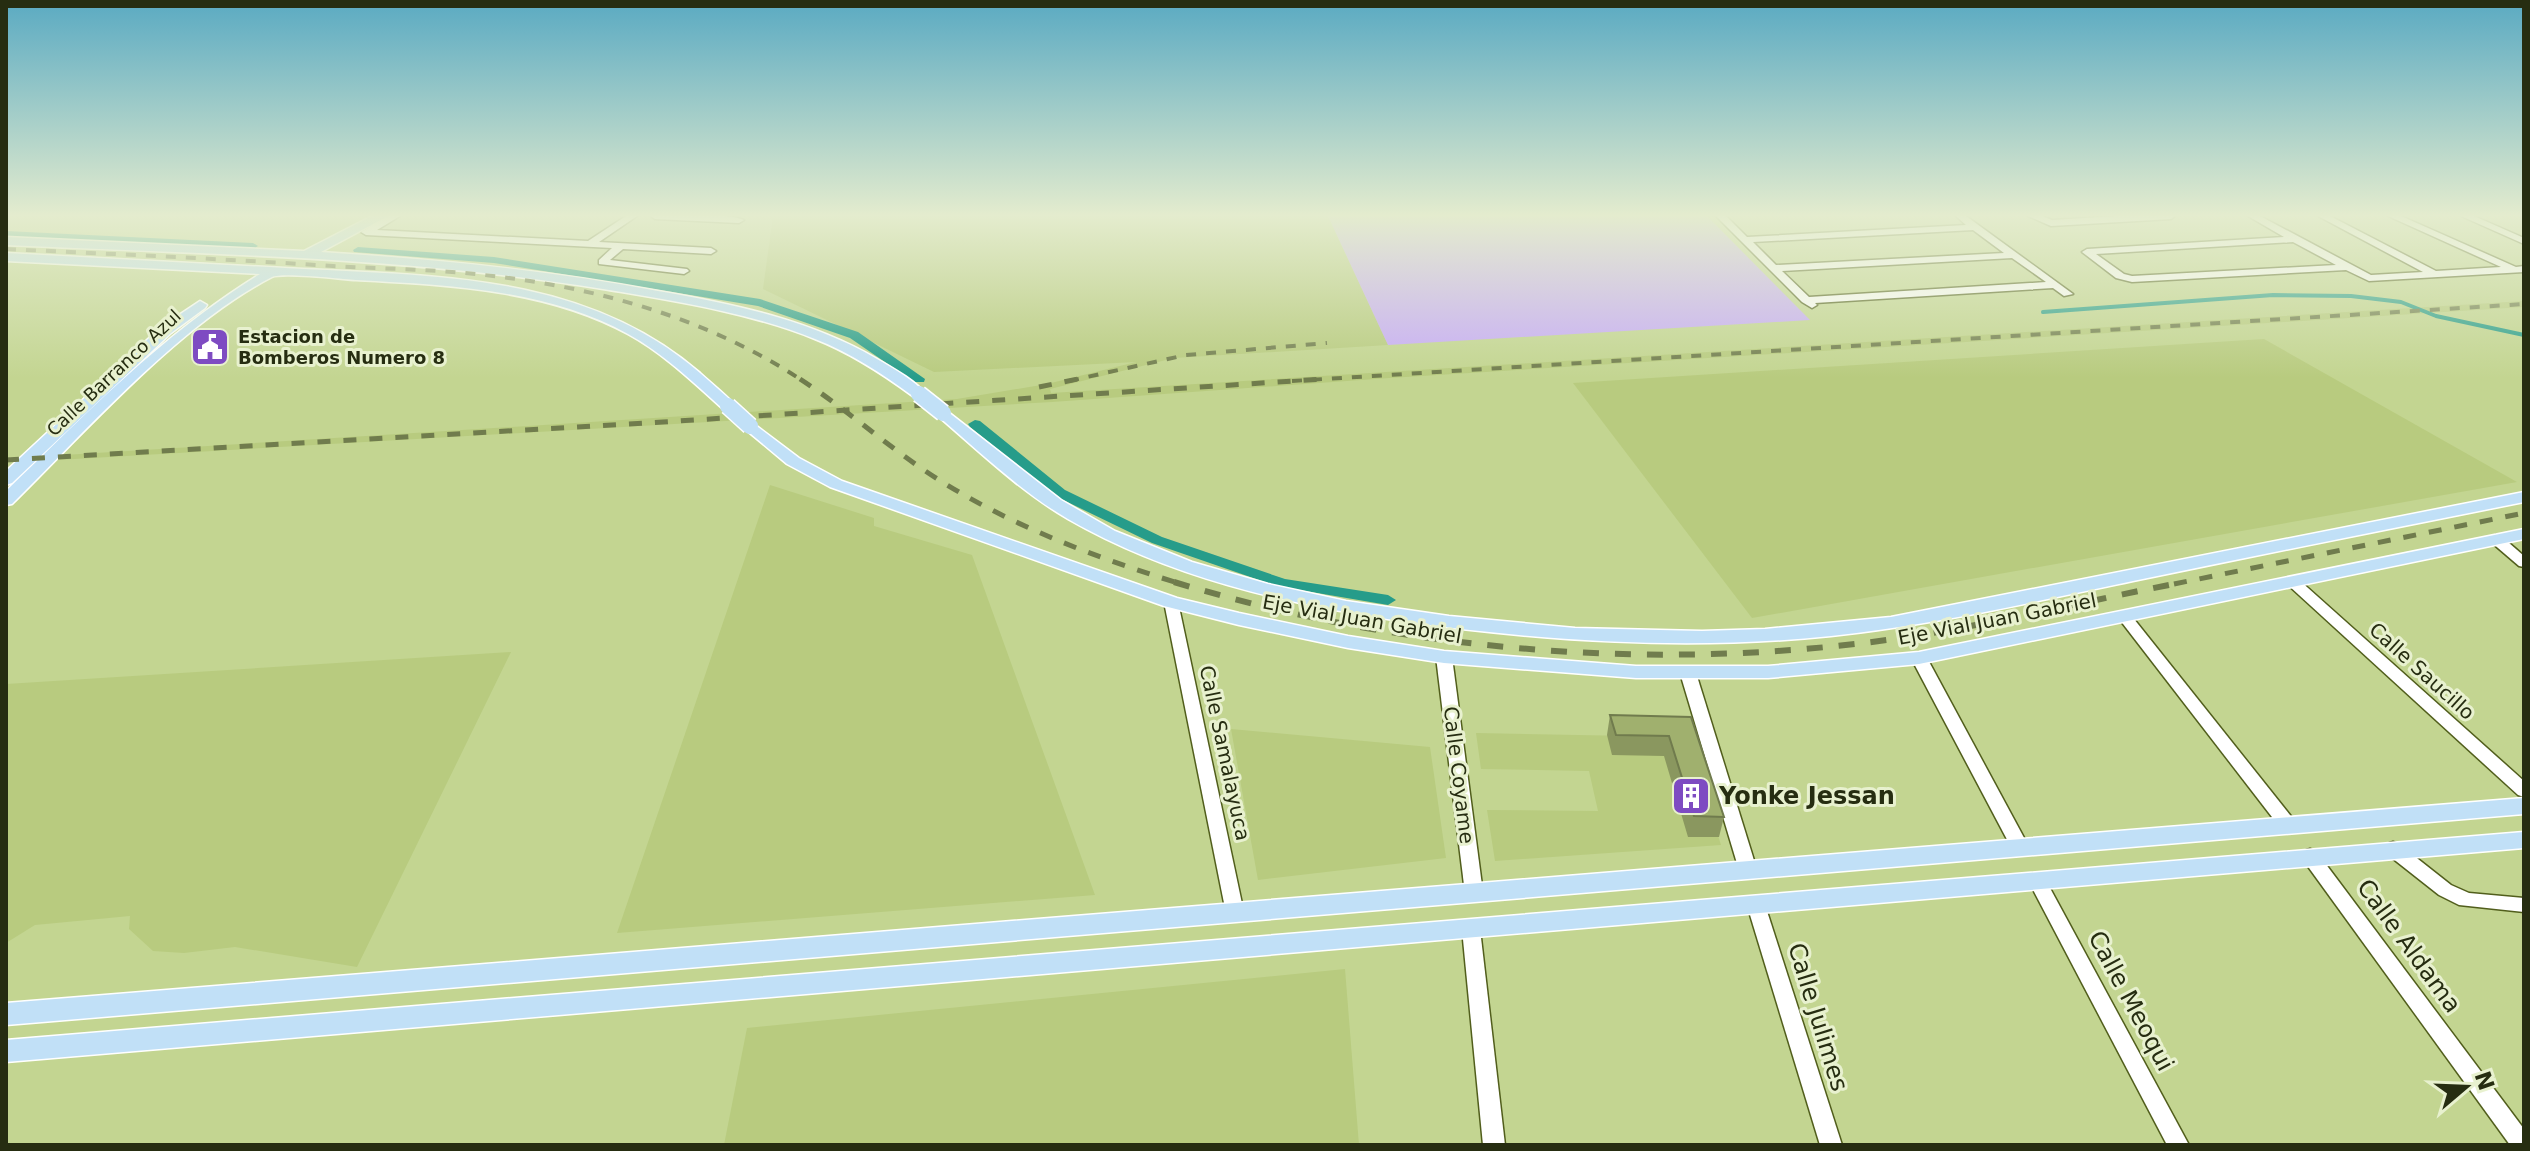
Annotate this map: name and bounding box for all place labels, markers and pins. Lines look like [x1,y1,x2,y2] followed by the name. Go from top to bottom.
[189,326,231,368] public building icon: Estacion de Bomberos Numero 8
[238,326,445,368] place label: Estacion de Bomberos Numero 8
[1670,775,1712,817] building icon: Yonke Jessan
[1718,782,1895,810] place label: Yonke Jessan

